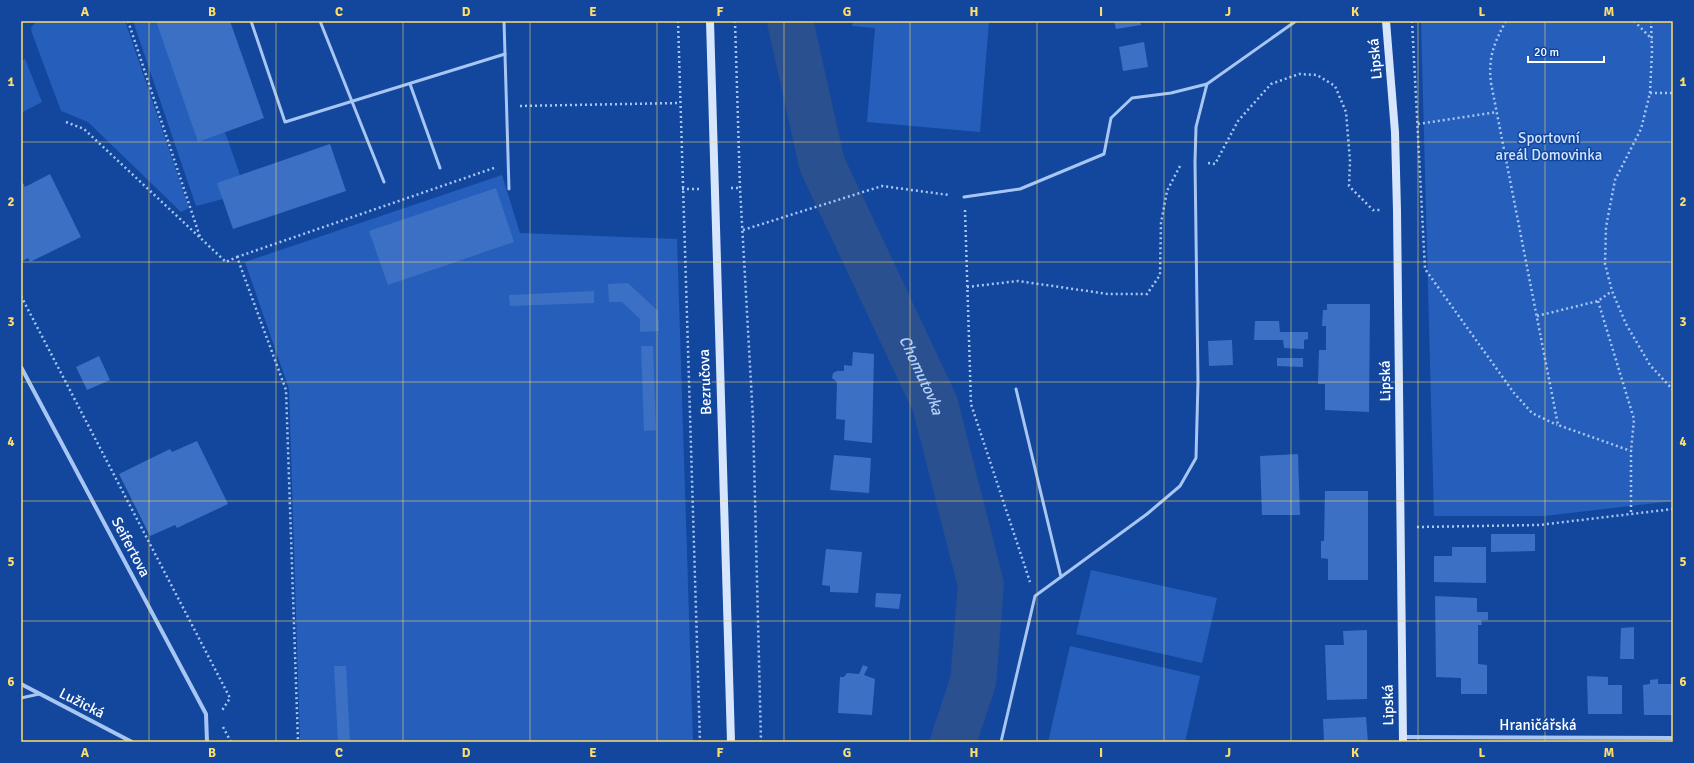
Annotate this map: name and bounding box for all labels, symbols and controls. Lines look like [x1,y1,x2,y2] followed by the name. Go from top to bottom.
[81,4,90,20] text: A
[208,4,216,20] text: B
[335,4,343,20] text: C
[462,4,471,20] text: D
[589,4,597,20] text: E
[717,4,724,20] text: F
[843,4,851,20] text: G
[970,4,978,20] text: H
[1099,4,1103,20] text: I
[1225,4,1231,20] text: J
[1351,4,1359,20] text: K
[1479,4,1486,20] text: L
[1604,4,1615,20] text: M
[1364,38,1386,80] street label: Lipská
[1528,38,1604,64] scale bar
[1534,45,1559,60] text: 20 m
[7,74,15,90] text: 1
[1679,74,1687,90] text: 1
[1496,129,1602,164] park label: Sportovní areál Domovinka
[7,194,15,210] text: 2
[1679,194,1687,210] text: 2
[7,314,15,330] text: 3
[1679,314,1687,330] text: 3
[894,332,948,418] water label: Chomutovka
[695,349,715,415] street label: Bezručova
[1376,360,1394,402] street label: Lipská
[7,434,15,450] text: 4
[1679,434,1687,450] text: 4
[108,514,154,580] street label: Seifertova
[7,554,15,570] text: 5
[1679,554,1687,570] text: 5
[7,674,15,690] text: 6
[1679,674,1687,690] text: 6
[56,684,108,722] street label: Lužická
[1379,684,1397,726] street label: Lipská
[1499,716,1577,734] street label: Hraničářská
[81,745,90,761] text: A
[208,745,216,761] text: B
[335,745,343,761] text: C
[462,745,471,761] text: D
[589,745,597,761] text: E
[717,745,724,761] text: F
[843,745,851,761] text: G
[970,745,978,761] text: H
[1099,745,1103,761] text: I
[1225,745,1231,761] text: J
[1351,745,1359,761] text: K
[1479,745,1486,761] text: L
[1604,745,1615,761] text: M

